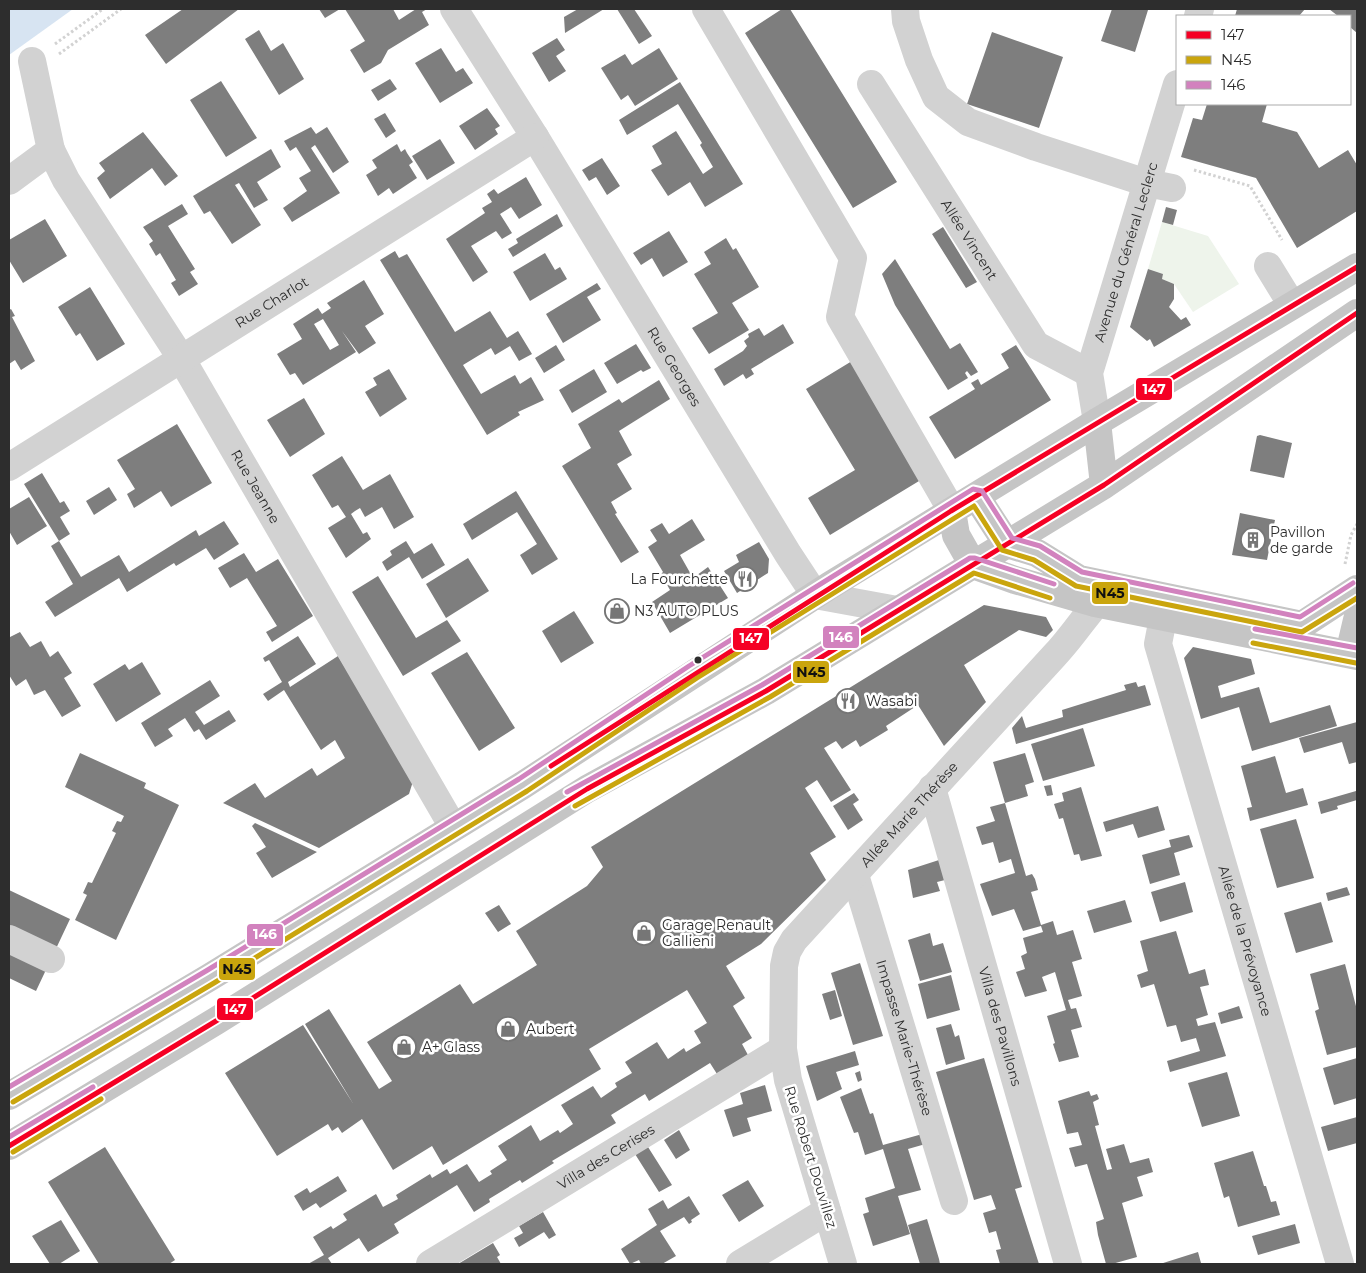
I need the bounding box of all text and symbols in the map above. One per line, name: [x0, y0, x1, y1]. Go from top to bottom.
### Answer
legend: [1176, 15, 1351, 105]
text: 147: [1221, 25, 1245, 44]
text: N45: [1221, 50, 1252, 69]
text: 146: [1221, 75, 1245, 94]
street label: Avenue du Général Leclerc: [1090, 160, 1162, 344]
street label: Allée Vincent: [937, 196, 1002, 284]
street label: Rue Charlot: [232, 272, 312, 332]
street label: Rue Georges: [643, 323, 705, 410]
line badge: 147: [1135, 377, 1173, 401]
text: 147: [1142, 380, 1166, 398]
street label: Rue Jeanne: [227, 446, 284, 527]
place label: Pavillon de garde: [1270, 523, 1333, 557]
building icon: Pavillon de garde: [1240, 527, 1266, 553]
restaurant icon: La Fourchette: [732, 566, 758, 592]
place label: La Fourchette: [631, 570, 728, 588]
line badge: N45: [1091, 581, 1129, 605]
text: N45: [1095, 584, 1125, 602]
shop icon: N3 AUTO PLUS: [604, 598, 630, 624]
place label: N3 AUTO PLUS: [634, 602, 739, 620]
line badge: 146: [822, 625, 860, 649]
line badge: 147: [732, 627, 770, 651]
text: 146: [829, 628, 853, 646]
text: 147: [739, 629, 763, 647]
unlabelled marker: [693, 655, 703, 665]
line badge: N45: [792, 660, 830, 684]
text: N45: [796, 663, 826, 681]
restaurant icon: Wasabi: [835, 688, 861, 714]
place label: Wasabi: [866, 692, 917, 710]
street label: Allée Marie Thérèse: [856, 758, 962, 871]
street label: Allée de la Prévoyance: [1215, 863, 1276, 1019]
place label: Garage Renault Gallieni: [662, 916, 771, 950]
shop icon: Garage Renault Gallieni: [631, 920, 657, 946]
line badge: 146: [246, 923, 284, 947]
text: 146: [253, 925, 277, 943]
line badge: N45: [218, 957, 256, 981]
street label: Impasse Marie-Thérèse: [872, 957, 937, 1118]
text: N45: [222, 960, 252, 978]
street label: Villa des Pavillons: [975, 965, 1026, 1088]
line badge: 147: [216, 997, 254, 1021]
text: 147: [223, 1000, 247, 1018]
shop icon: Aubert: [495, 1016, 521, 1042]
place label: Aubert: [526, 1020, 575, 1038]
shop icon: A+ Glass: [391, 1034, 417, 1060]
place label: A+ Glass: [422, 1038, 480, 1056]
street label: Rue Robert Douvillez: [781, 1084, 841, 1230]
street label: Villa des Cerises: [554, 1120, 658, 1193]

